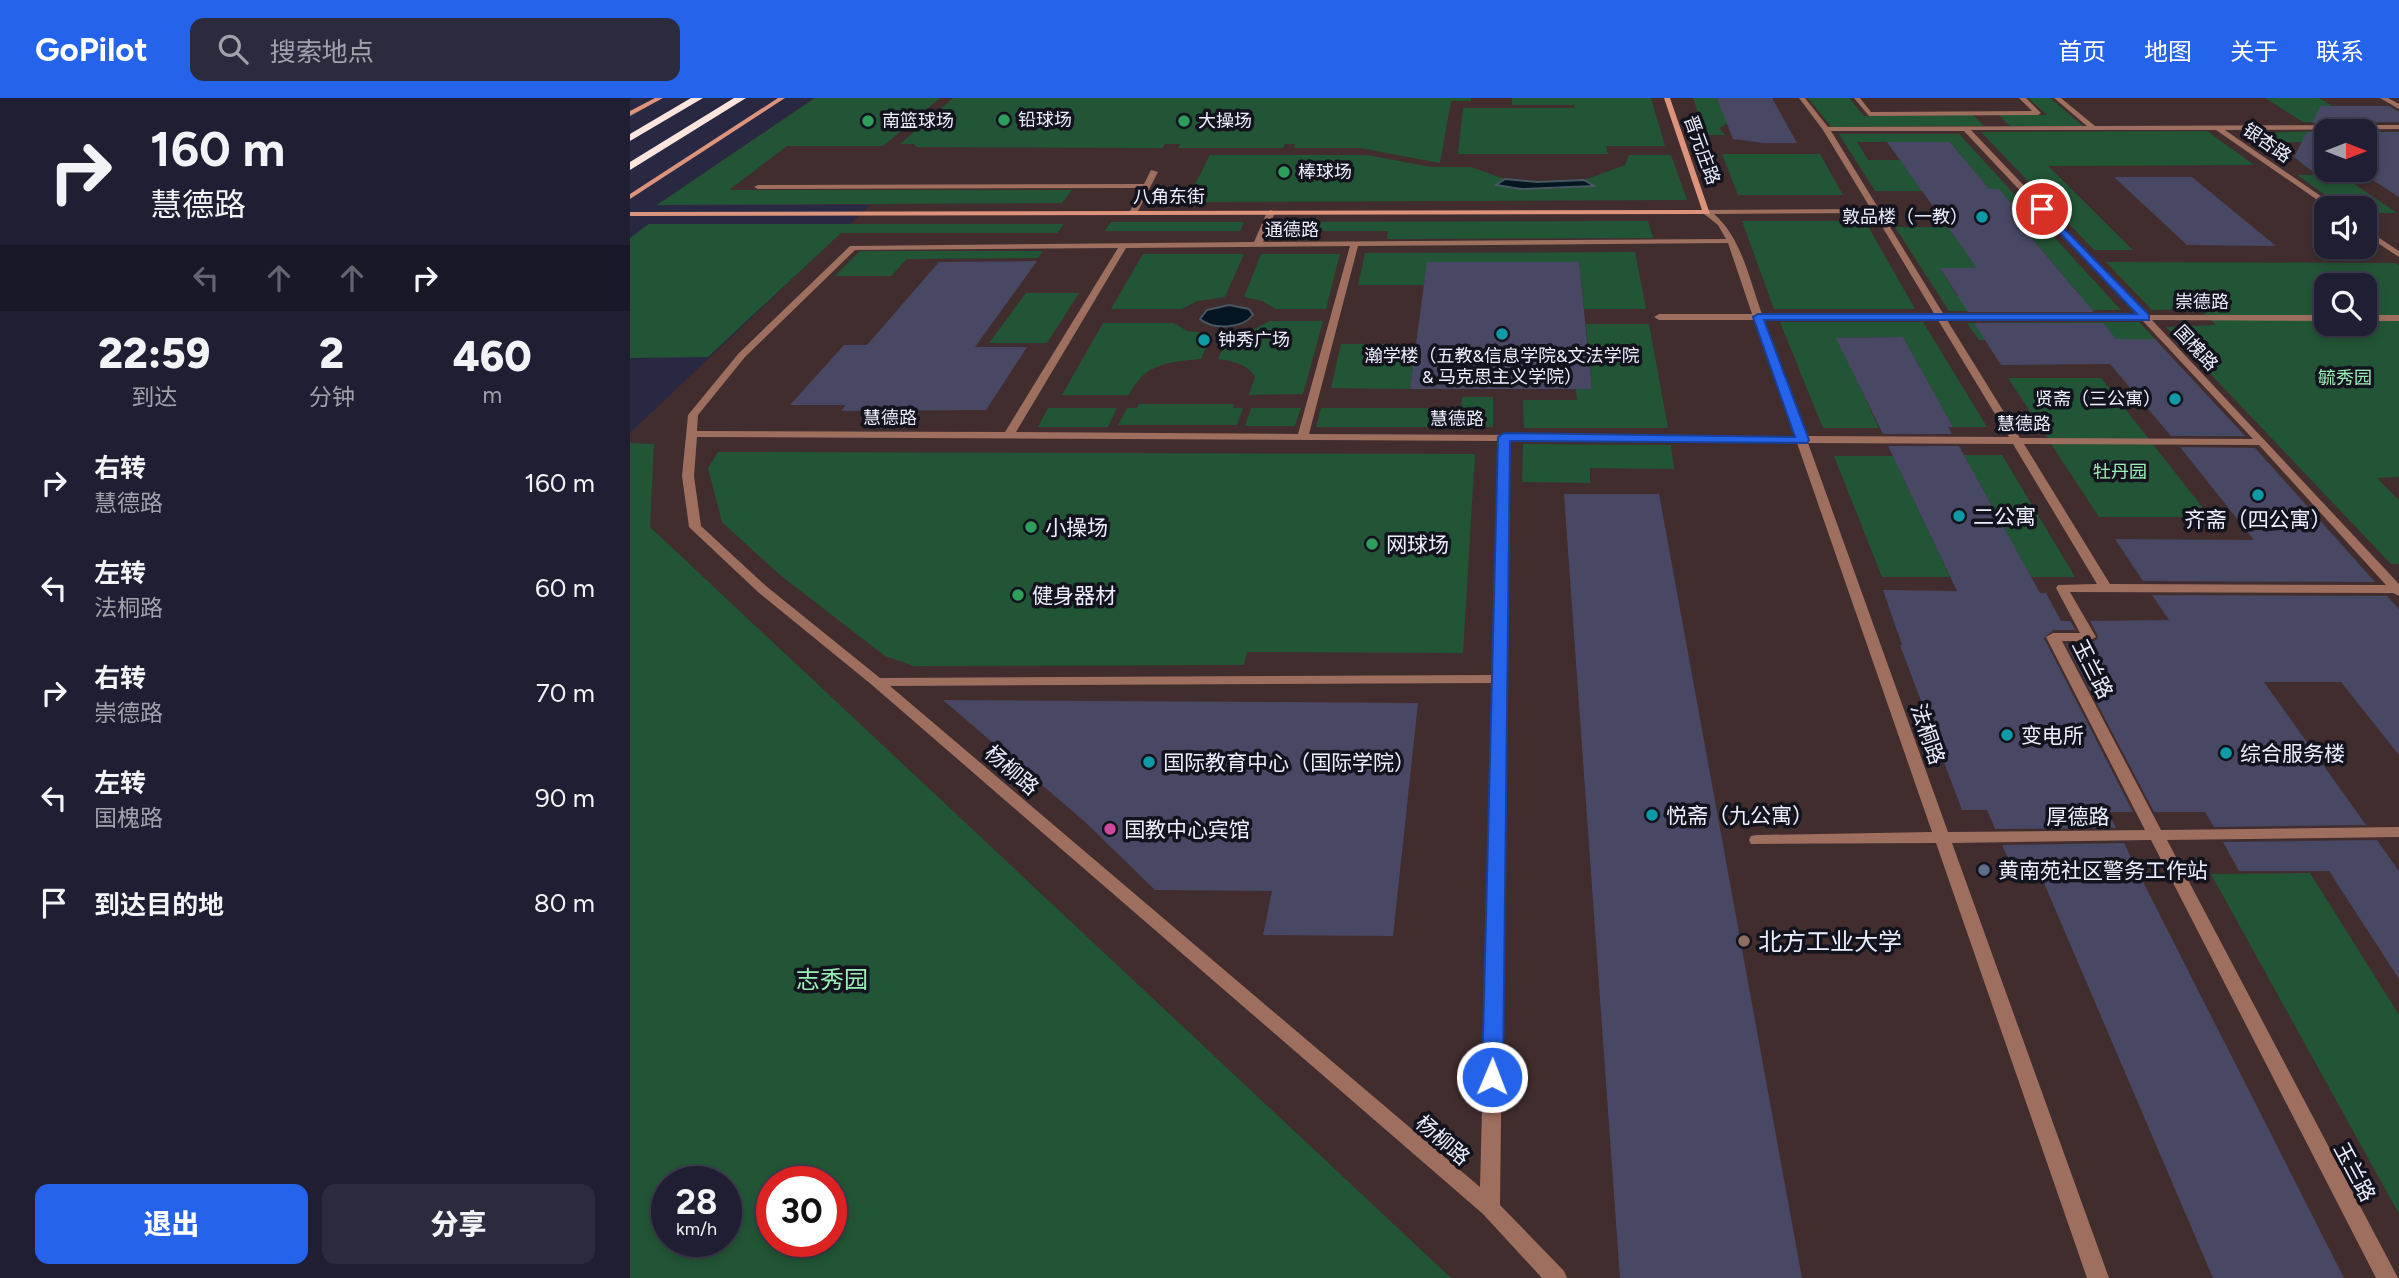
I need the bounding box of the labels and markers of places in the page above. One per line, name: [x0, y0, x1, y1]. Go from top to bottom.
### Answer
place label: 铅球场: [1018, 109, 1072, 131]
place label: 南篮球场: [882, 110, 954, 132]
place label: 大操场: [1198, 110, 1252, 132]
marker: 铅球场: [996, 112, 1012, 128]
marker: 南篮球场: [860, 113, 876, 129]
marker: 大操场: [1176, 113, 1192, 129]
place label: 棒球场: [1298, 161, 1352, 183]
marker: 棒球场: [1276, 164, 1292, 180]
pin: [2012, 179, 2072, 239]
place label: 敦品楼（一教）: [1842, 206, 1968, 228]
marker: 敦品楼（一教）: [1974, 209, 1990, 225]
marker: 瀚学楼（五教&信息学院&文法学院 & 马克思主义学院）: [1494, 326, 1510, 342]
place label: 钟秀广场: [1218, 329, 1290, 351]
marker: 钟秀广场: [1196, 332, 1212, 348]
place label: 瀚学楼（五教&信息学院&文法学院 & 马克思主义学院）: [1364, 345, 1640, 388]
place label: 贤斋（三公寓）: [2035, 388, 2161, 410]
marker: 贤斋（三公寓）: [2167, 391, 2183, 407]
marker: 齐斋（四公寓）: [2250, 487, 2266, 503]
place label: 二公寓: [1973, 504, 2036, 529]
place label: 齐斋（四公寓）: [2185, 507, 2332, 532]
marker: 二公寓: [1951, 508, 1967, 524]
place label: 小操场: [1045, 515, 1108, 540]
marker: 小操场: [1023, 519, 1039, 535]
place label: 网球场: [1386, 532, 1449, 557]
marker: 网球场: [1364, 536, 1380, 552]
place label: 健身器材: [1032, 583, 1116, 608]
marker: 健身器材: [1010, 587, 1026, 603]
place label: 变电所: [2021, 723, 2084, 748]
marker: 变电所: [1999, 727, 2015, 743]
place label: 综合服务楼: [2240, 741, 2345, 766]
marker: 综合服务楼: [2218, 745, 2234, 761]
place label: 国际教育中心（国际学院）: [1163, 750, 1415, 775]
marker: 国际教育中心（国际学院）: [1141, 754, 1157, 770]
place label: 悦斋（九公寓）: [1666, 803, 1813, 828]
marker: 悦斋（九公寓）: [1644, 807, 1660, 823]
place label: 国教中心宾馆: [1124, 817, 1250, 842]
marker: 国教中心宾馆: [1102, 821, 1118, 837]
place label: 黄南苑社区警务工作站: [1998, 858, 2208, 883]
marker: 黄南苑社区警务工作站: [1976, 862, 1992, 878]
place label: 北方工业大学: [1758, 927, 1902, 956]
marker: 北方工业大学: [1736, 933, 1752, 949]

